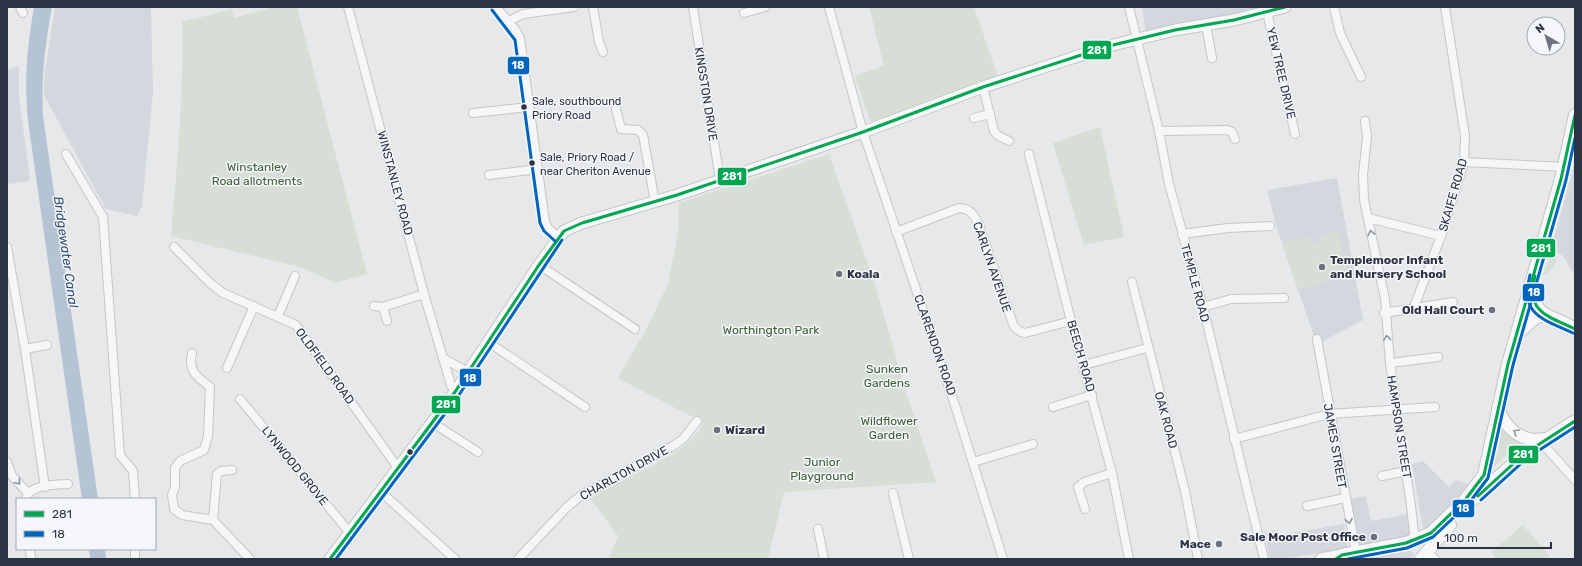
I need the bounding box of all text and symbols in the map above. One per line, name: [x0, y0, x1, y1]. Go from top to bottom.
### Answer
north arrow: [1526, 16, 1566, 56]
text: N: [1533, 21, 1547, 36]
street label: YEW TREE DRIVE: [1264, 26, 1298, 120]
line badge: 281: [1082, 40, 1112, 60]
text: 281: [1087, 44, 1107, 57]
street label: KINGSTON DRIVE: [692, 46, 720, 142]
line badge: 18: [507, 56, 530, 75]
text: 18: [512, 59, 524, 72]
place label: Sale, southbound Priory Road: [532, 95, 621, 122]
marker: Sale, southbound Priory Road: [519, 102, 529, 112]
street label: WINSTANLEY ROAD: [374, 129, 416, 237]
place label: Sale, Priory Road / near Cheriton Avenue: [540, 151, 651, 178]
street label: SKAIFE ROAD: [1436, 157, 1470, 233]
marker: Sale, Priory Road / near Cheriton Avenue: [527, 158, 537, 168]
park label: Winstanley Road allotments: [212, 160, 302, 188]
line badge: 281: [717, 167, 747, 186]
text: 281: [722, 170, 742, 183]
water label: Bridgewater Canal: [50, 195, 81, 310]
street label: CARLYN AVENUE: [970, 220, 1014, 314]
one-way arrow: [1367, 230, 1376, 236]
line badge: 281: [1526, 238, 1556, 258]
street label: TEMPLE ROAD: [1178, 242, 1212, 324]
text: 281: [1531, 242, 1551, 255]
place label: Templemoor Infant and Nursery School: [1330, 253, 1446, 281]
marker: Templemoor Infant and Nursery School: [1317, 262, 1327, 272]
place label: Koala: [847, 267, 880, 281]
marker: Koala: [834, 269, 844, 279]
line badge: 18: [1522, 283, 1545, 302]
text: 18: [1528, 286, 1540, 299]
street label: CLARENDON ROAD: [911, 293, 959, 397]
place label: Old Hall Court: [1402, 303, 1484, 317]
marker: Old Hall Court: [1487, 305, 1497, 315]
street label: BEECH ROAD: [1064, 318, 1098, 394]
park label: Worthington Park: [723, 323, 820, 337]
street label: OLDFIELD ROAD: [293, 325, 357, 407]
one-way arrow: [1383, 335, 1392, 341]
park label: Sunken Gardens: [864, 362, 910, 390]
line badge: 18: [459, 368, 482, 387]
text: 18: [464, 372, 476, 385]
street label: HAMPSON STREET: [1384, 374, 1414, 480]
street label: OAK ROAD: [1152, 390, 1180, 450]
line badge: 281: [431, 395, 461, 414]
text: 281: [436, 398, 456, 411]
street label: JAMES STREET: [1321, 402, 1349, 490]
park label: Wildflower Garden: [860, 414, 918, 442]
place label: Wizard: [725, 423, 765, 437]
street label: LYNWOOD GROVE: [259, 424, 331, 508]
marker: Wizard: [712, 425, 722, 435]
one-way arrow: [1513, 429, 1520, 437]
street label: CHARLTON DRIVE: [578, 443, 670, 503]
line badge: 281: [1508, 445, 1539, 464]
unlabelled marker: [405, 447, 415, 457]
text: 281: [1513, 448, 1533, 461]
park label: Junior Playground: [790, 455, 854, 483]
one-way arrow: [13, 477, 20, 485]
legend: [16, 498, 156, 550]
line badge: 18: [1452, 499, 1475, 518]
text: 18: [1457, 502, 1469, 515]
text: 281: [52, 507, 72, 521]
one-way arrow: [1345, 518, 1353, 525]
scale bar: [1438, 524, 1551, 550]
text: 18: [52, 527, 65, 541]
place label: Sale Moor Post Office: [1240, 530, 1366, 544]
text: 100 m: [1444, 531, 1478, 545]
marker: Sale Moor Post Office: [1369, 532, 1379, 542]
place label: Mace: [1180, 537, 1211, 551]
marker: Mace: [1214, 539, 1224, 549]

